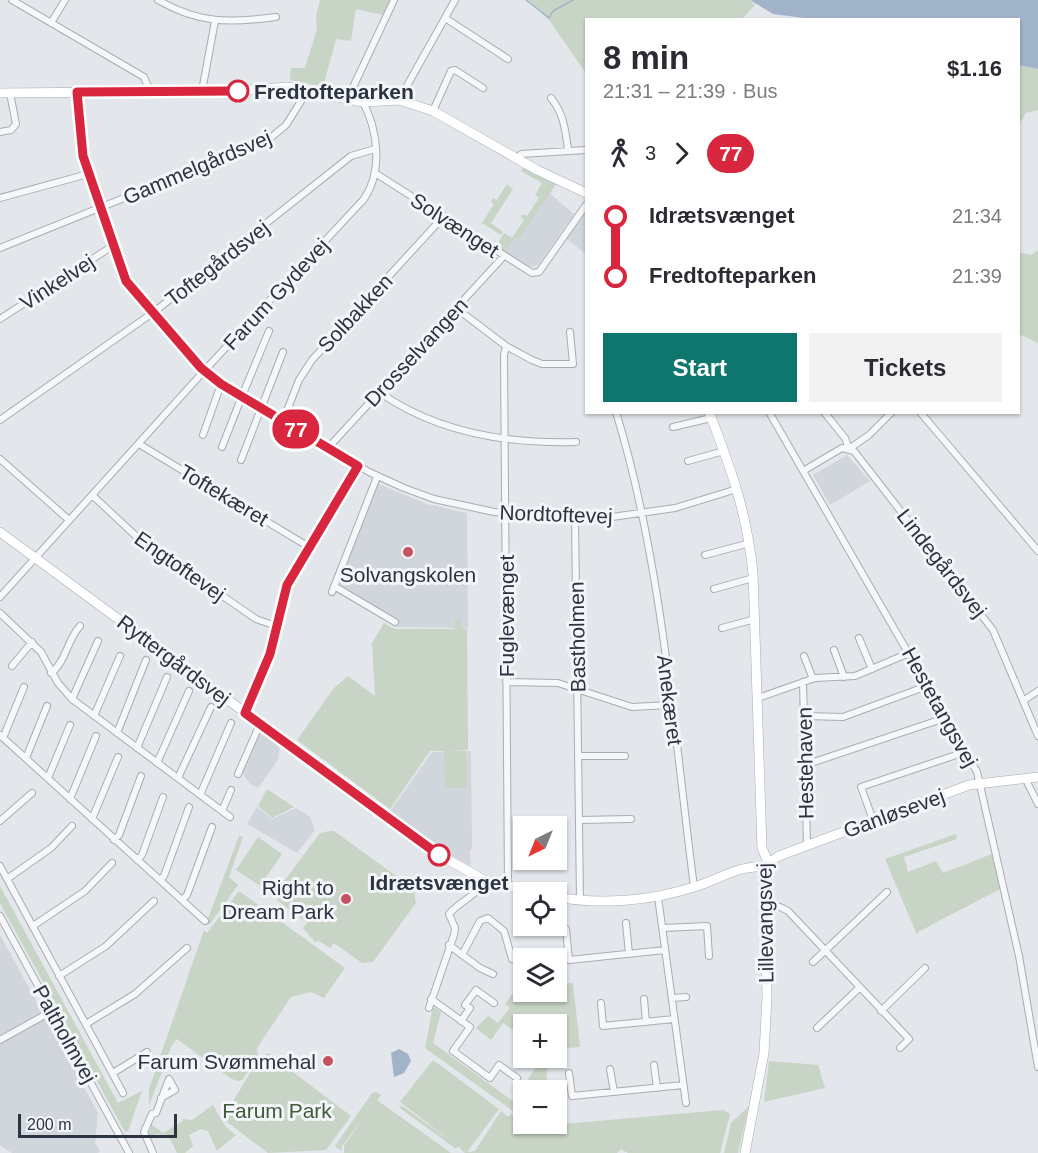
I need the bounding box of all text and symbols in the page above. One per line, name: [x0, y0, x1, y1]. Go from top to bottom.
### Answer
text: 8 min: [603, 39, 689, 76]
text: $1.16: [947, 56, 1002, 81]
marker: Fredtofteparken: [227, 80, 249, 102]
place label: Fredtofteparken: [254, 80, 414, 103]
text: 21:31 – 21:39 · Bus: [603, 80, 778, 102]
street label: Gammelgårdsvej: [119, 125, 275, 209]
icon: walk: [603, 137, 636, 170]
icon: forward: [665, 137, 698, 170]
text: 3: [645, 142, 656, 164]
text: 77: [719, 142, 742, 165]
street label: Solvænget: [407, 188, 503, 262]
text: Idrætsvænget: [649, 203, 794, 228]
text: 21:34: [952, 205, 1002, 227]
street label: Toftegårdsvej: [161, 215, 273, 311]
street label: Farum Gydevej: [219, 234, 333, 354]
street label: Vinkelvej: [16, 250, 98, 314]
text: Fredtofteparken: [649, 263, 816, 288]
text: 21:39: [952, 265, 1002, 287]
street label: Solbakken: [313, 269, 397, 357]
street label: Drosselvangen: [360, 293, 472, 411]
button: Start: [603, 333, 797, 402]
button: Tickets: [809, 333, 1002, 402]
line badge: 77: [269, 410, 323, 448]
text: 77: [284, 418, 308, 441]
street label: Toftekæret: [176, 460, 273, 530]
street label: Nordtoftevej: [499, 501, 613, 527]
street label: Lindegårdsvej: [893, 504, 991, 622]
street label: Engtoftevej: [130, 526, 230, 606]
marker: Solvangskolen: [401, 545, 415, 559]
street label: Fuglevænget: [495, 555, 518, 677]
place label: Solvangskolen: [340, 563, 476, 586]
street label: Bastholmen: [565, 581, 589, 693]
street label: Ryttergårdsvej: [113, 610, 235, 710]
street label: Hestetangsvej: [898, 643, 982, 771]
street label: Anekæret: [653, 653, 687, 747]
street label: Hestehaven: [793, 707, 817, 819]
street label: Ganløsevej: [840, 784, 948, 842]
north arrow: [513, 816, 567, 870]
map controls: [513, 816, 567, 1134]
marker: Idrætsvænget: [428, 844, 450, 866]
street label: Lillevangsvej: [752, 863, 778, 983]
place label: Idrætsvænget: [370, 871, 508, 894]
place label: Right to Dream Park: [222, 876, 334, 923]
button: locate: [513, 882, 567, 936]
marker: Right to Dream Park: [339, 892, 353, 906]
button: layers: [513, 948, 567, 1002]
street label: Paltholmvej: [29, 981, 101, 1087]
button: +: [513, 1014, 567, 1068]
place label: Farum Svømmehal: [137, 1050, 316, 1073]
marker: Farum Svømmehal: [321, 1054, 335, 1068]
button: −: [513, 1080, 567, 1134]
park label: Farum Park: [222, 1099, 332, 1122]
scale bar: [18, 1111, 177, 1138]
text: 200 m: [27, 1116, 71, 1133]

